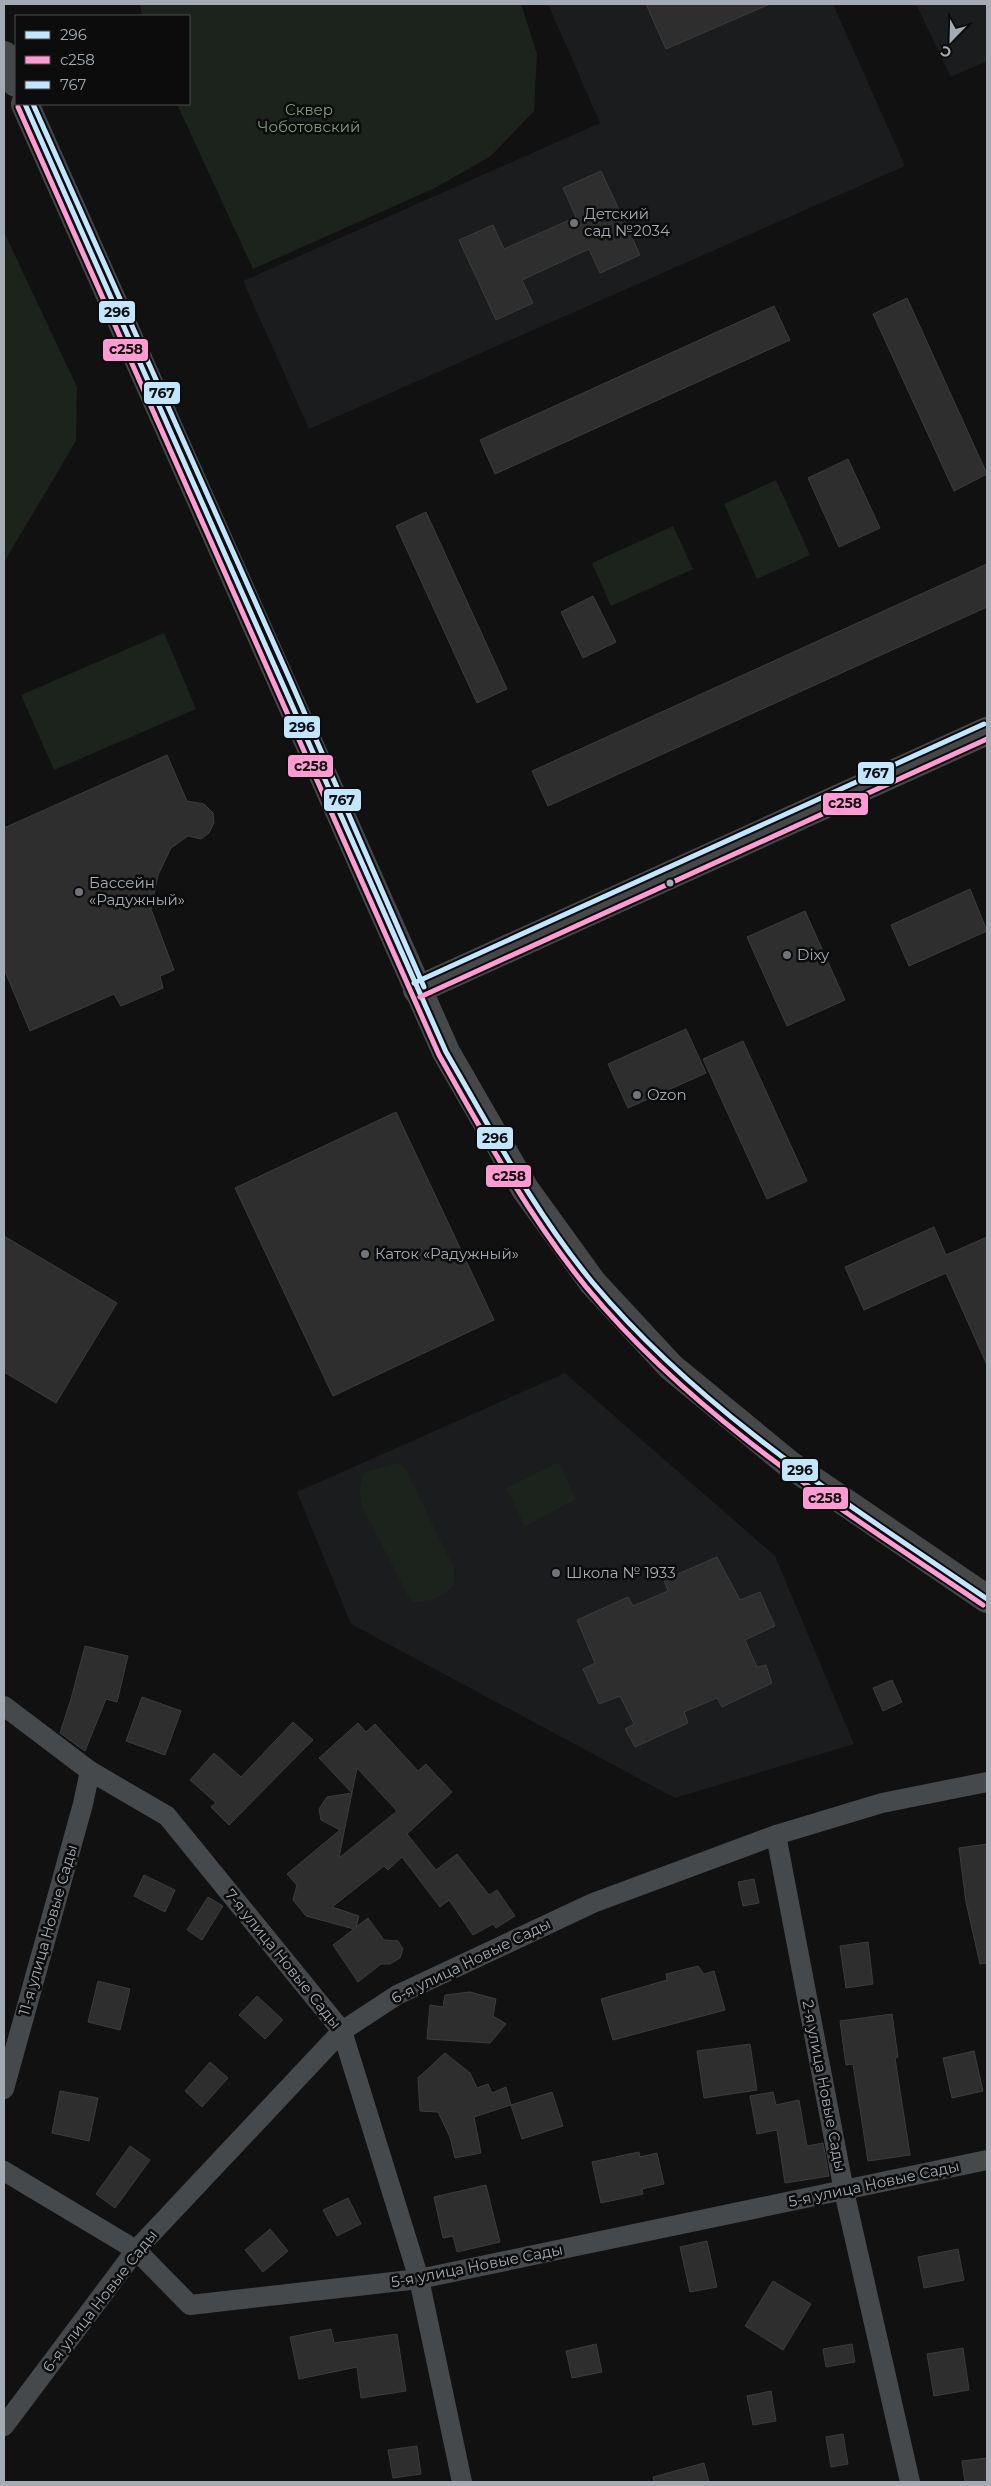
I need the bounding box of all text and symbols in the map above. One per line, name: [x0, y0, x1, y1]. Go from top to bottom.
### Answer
legend: [15, 15, 190, 105]
north arrow: [926, 15, 976, 65]
text: 296: [60, 25, 87, 44]
text: С: [938, 42, 954, 62]
text: с258: [60, 50, 95, 69]
text: 767: [60, 75, 87, 94]
park label: Сквер Чоботовский: [258, 100, 360, 136]
place label: Детский сад №2034: [584, 204, 670, 240]
marker: Детский сад №2034: [568, 217, 580, 229]
line badge: 296: [98, 300, 136, 324]
text: 296: [104, 303, 130, 321]
line badge: с258: [102, 338, 149, 362]
text: с258: [109, 340, 143, 358]
line badge: 767: [143, 381, 181, 405]
text: 767: [149, 384, 175, 402]
line badge: 296: [283, 715, 321, 739]
text: 296: [289, 718, 315, 736]
line badge: с258: [287, 754, 334, 778]
text: с258: [294, 757, 328, 775]
line badge: 767: [857, 761, 895, 785]
text: 767: [863, 764, 889, 782]
line badge: 767: [323, 788, 362, 812]
text: 767: [329, 791, 355, 809]
line badge: с258: [822, 792, 869, 816]
text: с258: [828, 794, 862, 812]
place label: Бассейн «Радужный»: [89, 873, 185, 909]
unlabelled marker: [665, 878, 675, 888]
marker: Бассейн «Радужный»: [73, 886, 85, 898]
place label: Dixy: [797, 945, 830, 964]
marker: Dixy: [781, 949, 793, 961]
place label: Ozon: [647, 1085, 687, 1104]
marker: Ozon: [631, 1089, 643, 1101]
line badge: 296: [476, 1126, 514, 1150]
text: 296: [482, 1129, 508, 1147]
line badge: с258: [485, 1164, 532, 1188]
text: с258: [492, 1167, 526, 1185]
place label: Каток «Радужный»: [375, 1244, 519, 1263]
marker: Каток «Радужный»: [359, 1248, 371, 1260]
line badge: 296: [781, 1458, 819, 1482]
text: 296: [787, 1461, 813, 1479]
line badge: с258: [802, 1486, 849, 1510]
text: с258: [808, 1489, 842, 1507]
place label: Школа № 1933: [566, 1563, 676, 1582]
marker: Школа № 1933: [550, 1567, 562, 1579]
street label: 11-я улица Новые Сады: [14, 1842, 81, 2017]
street label: 7-я улица Новые Сады: [221, 1885, 346, 2032]
street label: 6-я улица Новые Сады: [388, 1914, 554, 2008]
street label: 2-я улица Новые Сады: [799, 1998, 850, 2173]
street label: 5-я улица Новые Сады: [787, 2156, 961, 2211]
street label: 6-я улица Новые Сады: [38, 2226, 161, 2376]
street label: 5-я улица Новые Сады: [389, 2240, 564, 2291]

